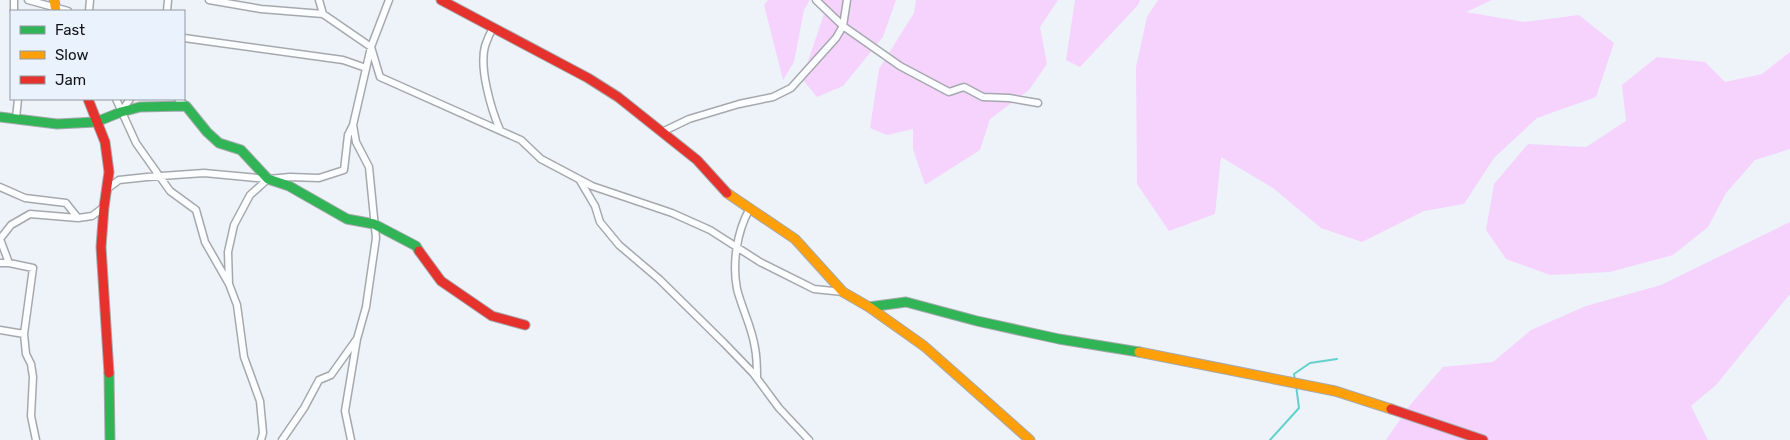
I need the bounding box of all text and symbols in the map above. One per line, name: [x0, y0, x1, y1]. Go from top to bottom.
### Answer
legend: [10, 10, 185, 100]
text: Fast: [55, 21, 85, 39]
text: Slow: [55, 46, 88, 64]
text: Jam: [55, 71, 86, 89]

